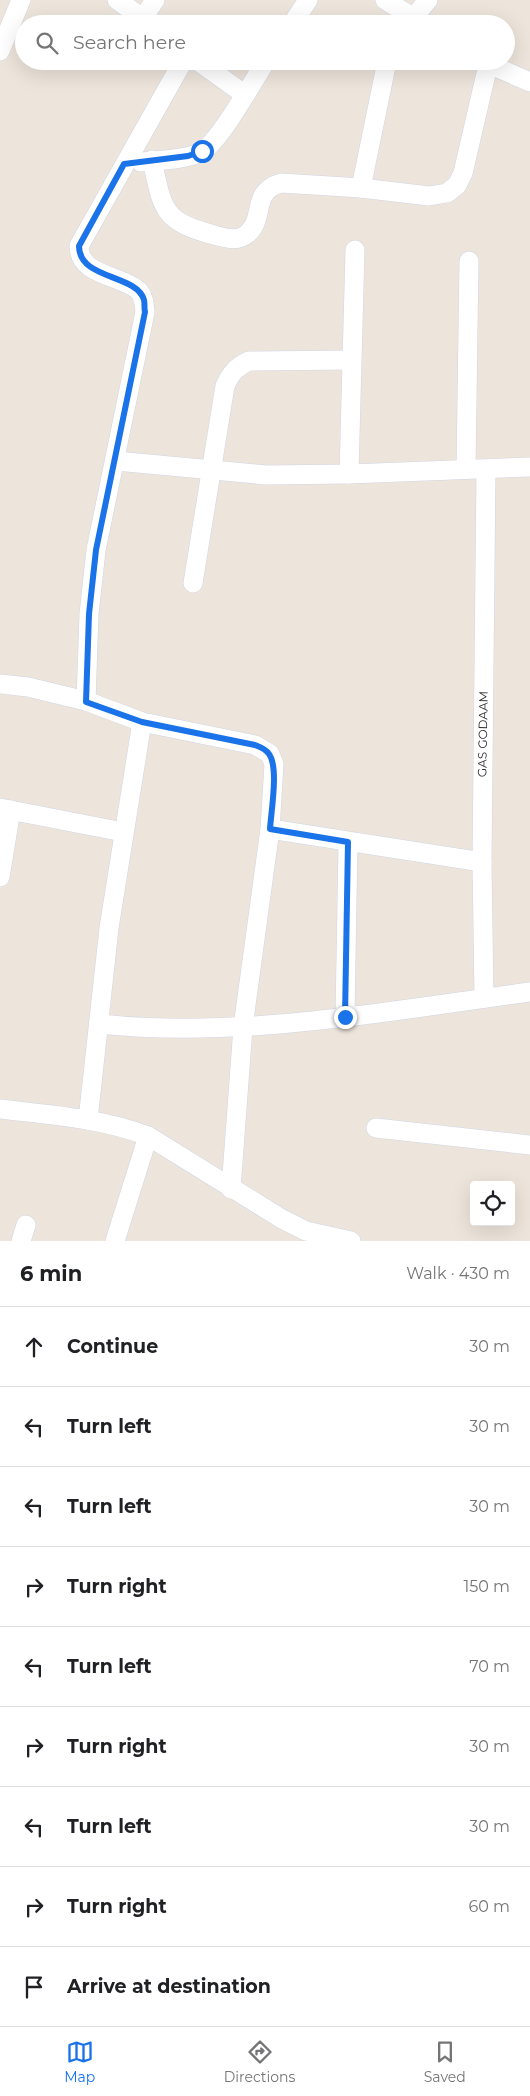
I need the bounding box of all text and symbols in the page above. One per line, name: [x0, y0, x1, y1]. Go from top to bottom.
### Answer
search box: [15, 15, 515, 70]
icon: search: [33, 29, 61, 57]
text: Search here: [73, 31, 186, 54]
route start: [191, 140, 214, 163]
street label: GAS GODAAM: [474, 691, 491, 777]
route end: [334, 1006, 357, 1029]
map controls: [470, 1181, 515, 1226]
button: locate: [470, 1181, 515, 1226]
text: 6 min: [20, 1261, 82, 1286]
text: Walk · 430 m: [406, 1264, 510, 1283]
icon: ahead: [20, 1333, 48, 1361]
text: Continue: [67, 1335, 158, 1358]
text: 30 m: [469, 1337, 510, 1356]
icon: left: [20, 1413, 48, 1441]
text: Turn left: [67, 1415, 152, 1438]
text: 30 m: [469, 1417, 510, 1436]
icon: left: [20, 1493, 48, 1521]
text: Turn left: [67, 1495, 152, 1518]
text: 30 m: [469, 1497, 510, 1516]
icon: right: [20, 1573, 48, 1601]
text: Turn right: [67, 1575, 167, 1598]
text: 150 m: [463, 1577, 510, 1596]
icon: left: [20, 1653, 48, 1681]
text: Turn left: [67, 1655, 152, 1678]
text: 70 m: [469, 1657, 510, 1676]
icon: right: [20, 1733, 48, 1761]
text: Turn right: [67, 1735, 167, 1758]
text: 30 m: [469, 1737, 510, 1756]
icon: left: [20, 1813, 48, 1841]
text: Turn left: [67, 1815, 152, 1838]
text: 30 m: [469, 1817, 510, 1836]
icon: right: [20, 1893, 48, 1921]
text: Turn right: [67, 1895, 167, 1918]
text: 60 m: [468, 1897, 510, 1916]
icon: arrive: [20, 1973, 48, 2001]
text: Arrive at destination: [67, 1975, 271, 1998]
tab: Map: [64, 2038, 95, 2086]
tab: Directions: [224, 2038, 295, 2086]
tab: Saved: [424, 2038, 466, 2086]

